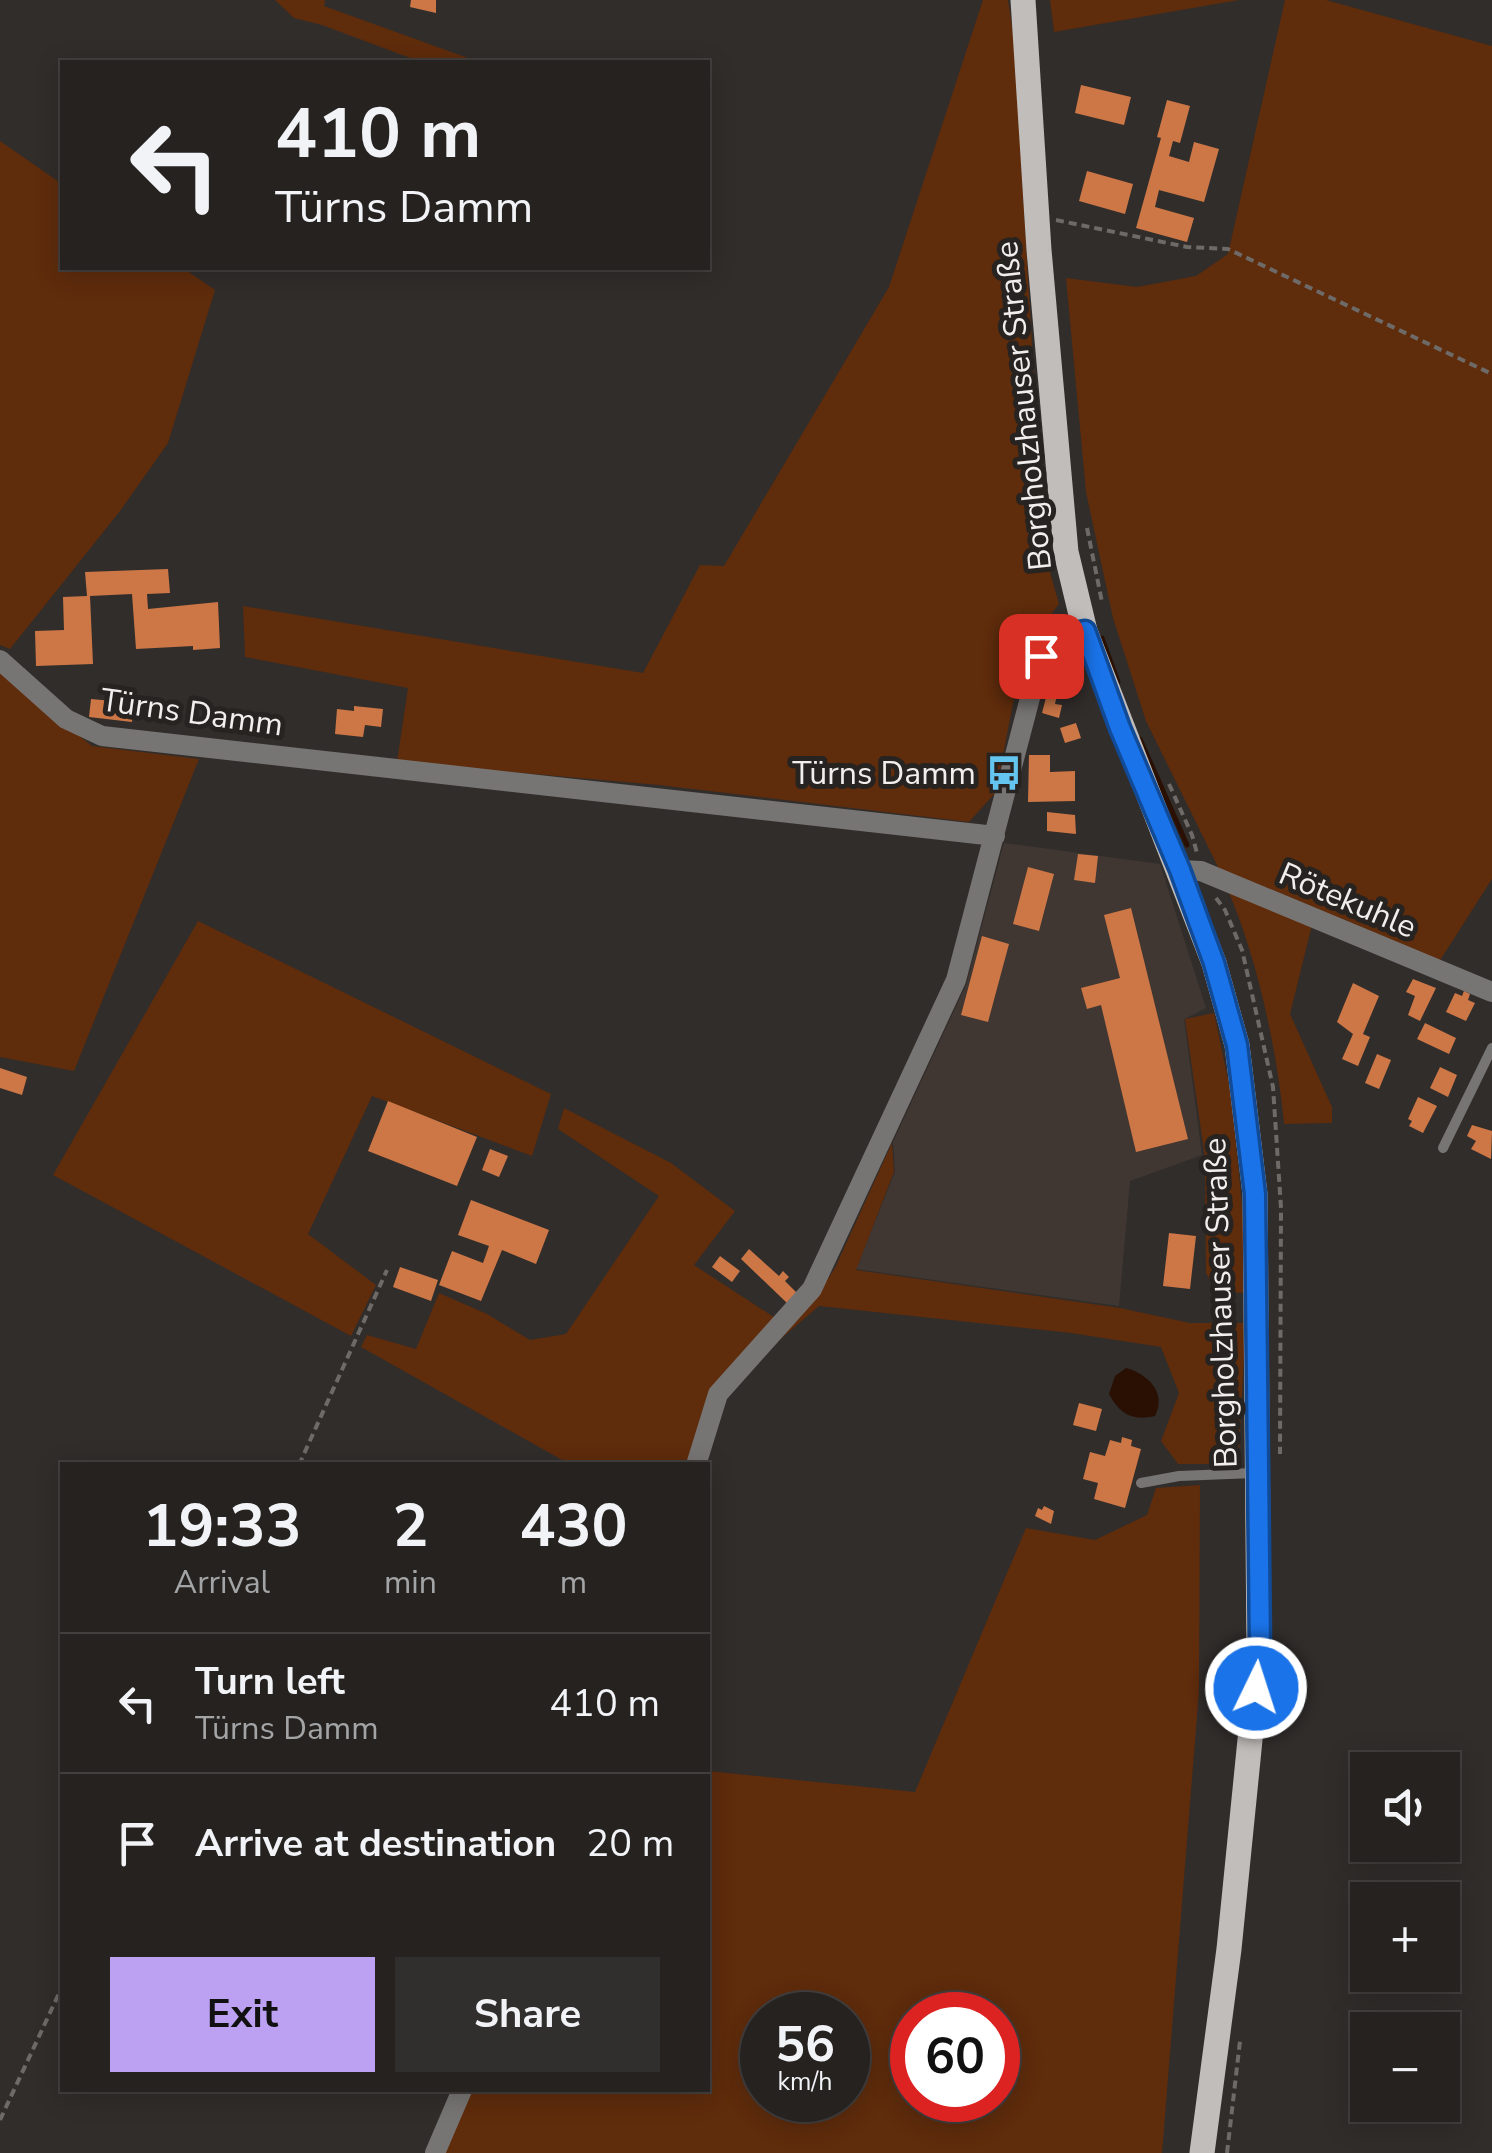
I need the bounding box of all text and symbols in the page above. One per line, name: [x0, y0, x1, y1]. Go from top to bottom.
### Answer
text: 410 m: [275, 86, 481, 182]
icon: left: [110, 100, 240, 230]
text: Türns Damm: [275, 177, 533, 238]
street label: Borgholzhauser Straße: [985, 239, 1062, 573]
pin: [999, 614, 1084, 699]
icon: arrive: [1014, 629, 1069, 684]
street label: Türns Damm: [98, 678, 286, 747]
place label: Türns Damm: [792, 752, 976, 795]
bus stop icon: Türns Damm: [985, 754, 1023, 792]
street label: Rötekuhle: [1273, 852, 1423, 949]
street label: Borgholzhauser Straße: [1193, 1137, 1248, 1469]
text: 19:33: [143, 1485, 301, 1567]
text: 2: [392, 1485, 428, 1567]
text: 430: [519, 1485, 627, 1567]
text: Arrival: [174, 1561, 270, 1604]
text: min: [384, 1561, 437, 1604]
text: m: [560, 1561, 587, 1604]
position arrow: [1204, 1636, 1308, 1740]
text: Turn left: [195, 1656, 345, 1707]
icon: left: [110, 1676, 165, 1731]
text: 410 m: [549, 1678, 660, 1729]
text: Türns Damm: [195, 1707, 379, 1750]
map controls: [1350, 1752, 1460, 2122]
button: sound: [1350, 1752, 1460, 1862]
icon: arrive: [110, 1816, 165, 1871]
text: Arrive at destination: [195, 1818, 556, 1869]
text: 20 m: [586, 1818, 674, 1869]
button: +: [1350, 1882, 1460, 1992]
button: Exit: [110, 1957, 375, 2072]
button: Share: [395, 1957, 660, 2072]
speed limit sign: 60: [890, 1992, 1020, 2122]
text: 56: [775, 2010, 835, 2079]
button: −: [1350, 2012, 1460, 2122]
text: km/h: [777, 2065, 833, 2099]

